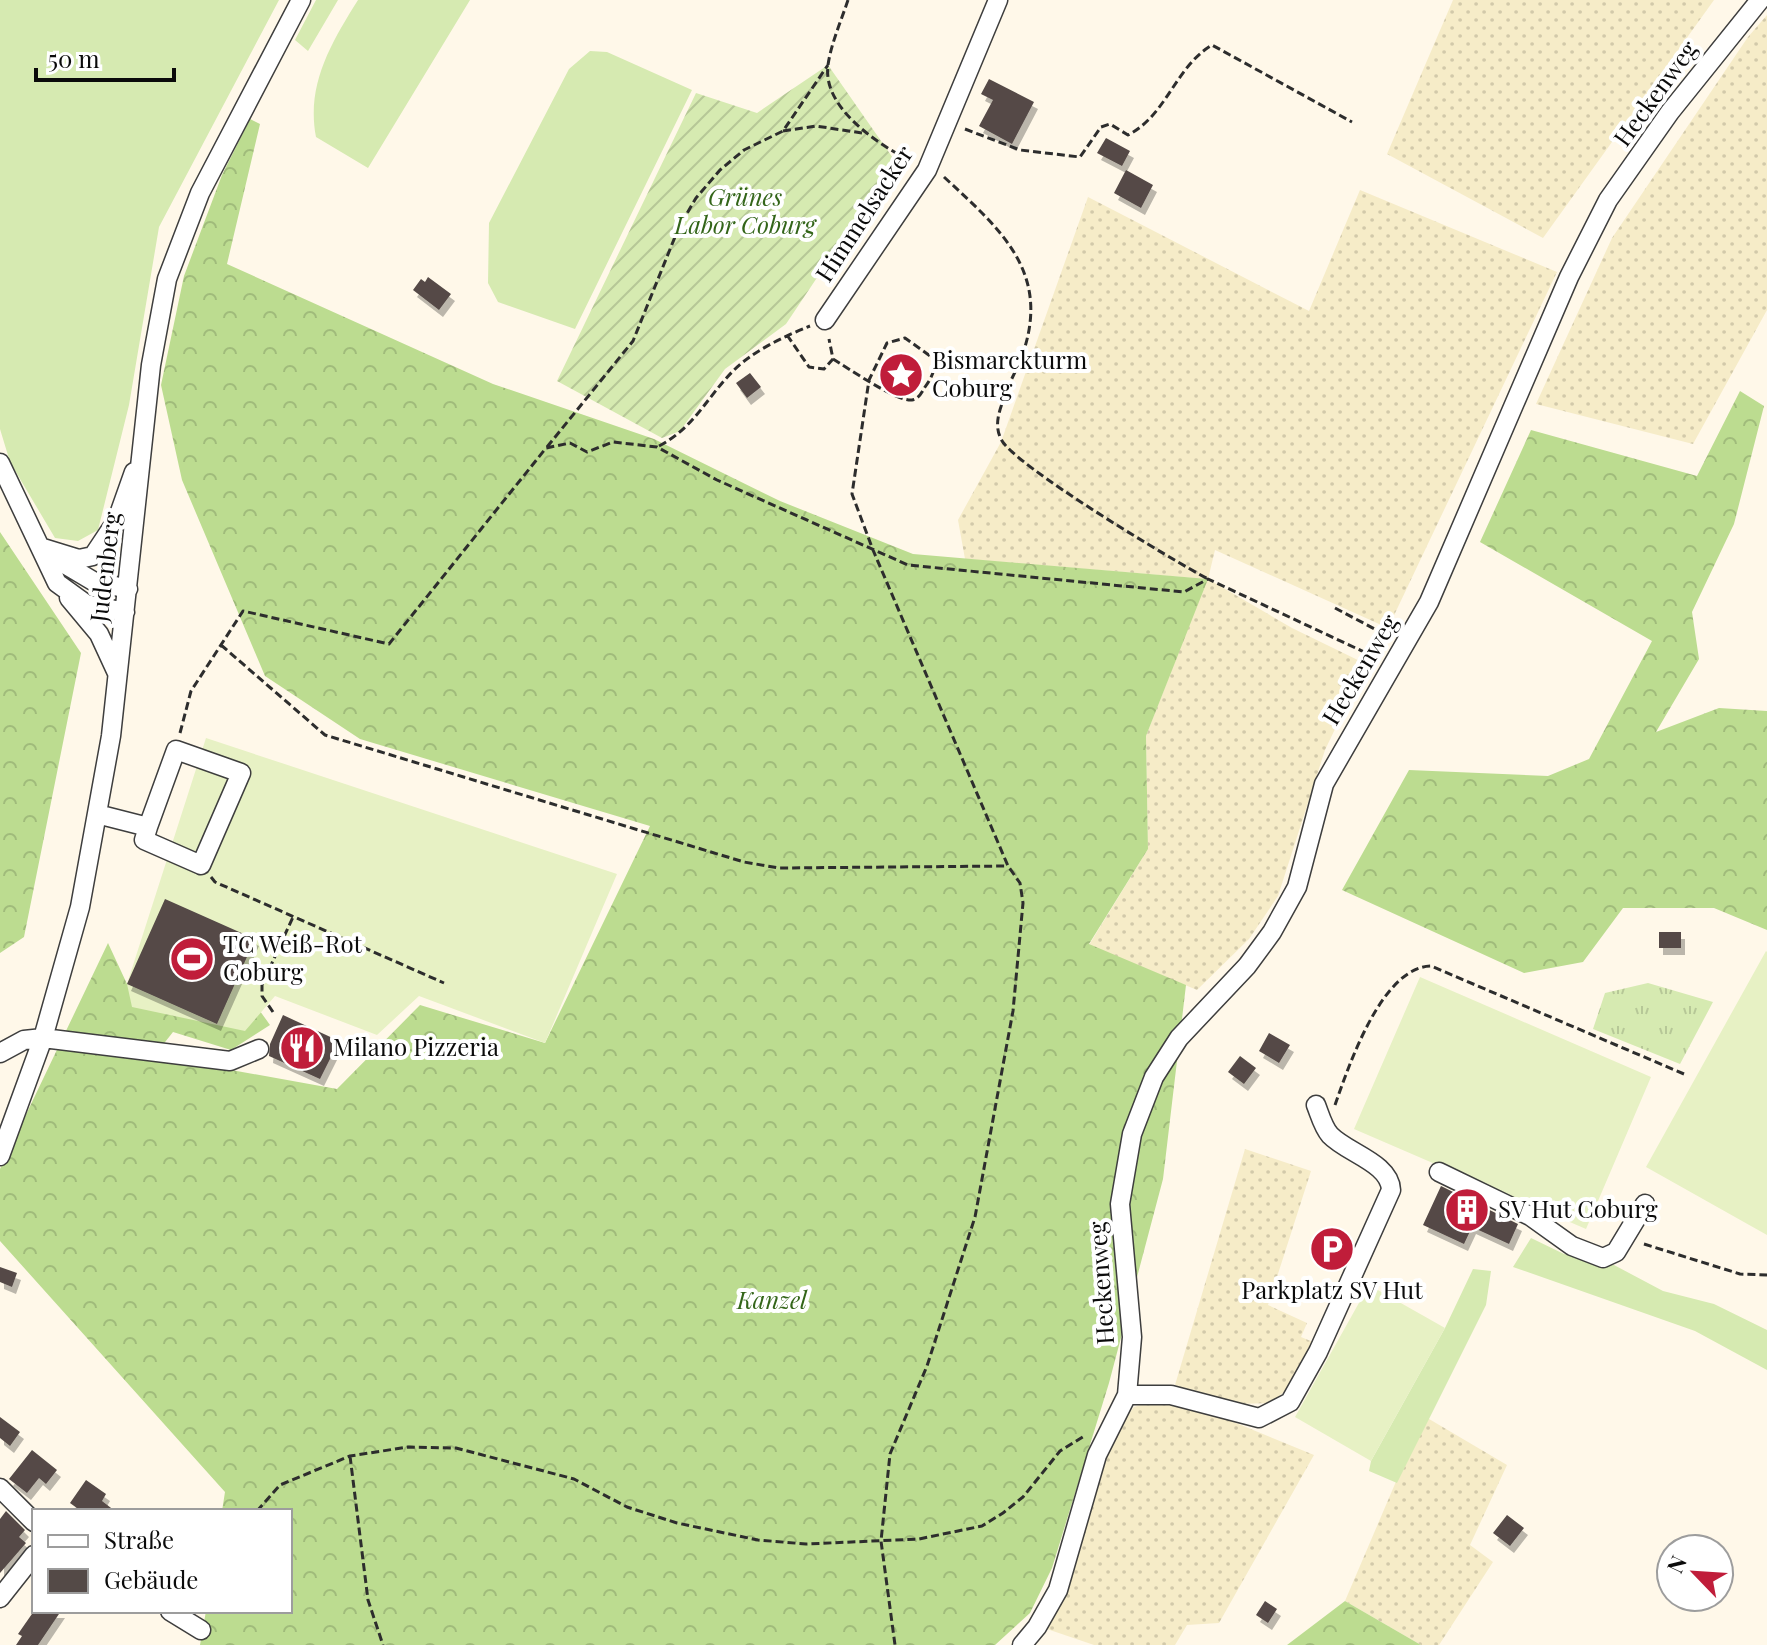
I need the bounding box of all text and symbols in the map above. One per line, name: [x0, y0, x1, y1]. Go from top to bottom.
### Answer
scale bar: [36, 32, 174, 82]
street label: Heckenweg: [1605, 33, 1704, 152]
text: 50 m: [48, 42, 100, 74]
street label: Himmelsacker: [807, 138, 920, 287]
park label: Grünes Labor Coburg: [673, 180, 818, 240]
place label: Bismarckturm Coburg: [932, 343, 1087, 403]
place icon: Bismarckturm Coburg: [877, 351, 925, 399]
street label: Judenberg: [81, 509, 127, 625]
street label: Heckenweg: [1314, 608, 1405, 730]
place label: TC Weiß-Rot Coburg: [223, 927, 363, 987]
sports icon: TC Weiß-Rot Coburg: [168, 935, 216, 983]
restaurant icon: Milano Pizzeria: [278, 1024, 326, 1072]
place label: Milano Pizzeria: [333, 1030, 499, 1062]
building icon: SV Hut Coburg: [1443, 1186, 1491, 1234]
place label: SV Hut Coburg: [1498, 1192, 1658, 1224]
street label: Heckenweg: [1080, 1220, 1120, 1346]
parking icon: Parkplatz SV Hut: [1308, 1225, 1356, 1273]
place label: Parkplatz SV Hut: [1241, 1273, 1423, 1305]
park label: Kanzel: [736, 1283, 808, 1315]
legend: [32, 1509, 292, 1613]
text: Straße: [104, 1523, 174, 1555]
north arrow: [1655, 1533, 1735, 1613]
text: N: [1659, 1550, 1693, 1578]
text: Gebäude: [104, 1563, 199, 1595]

